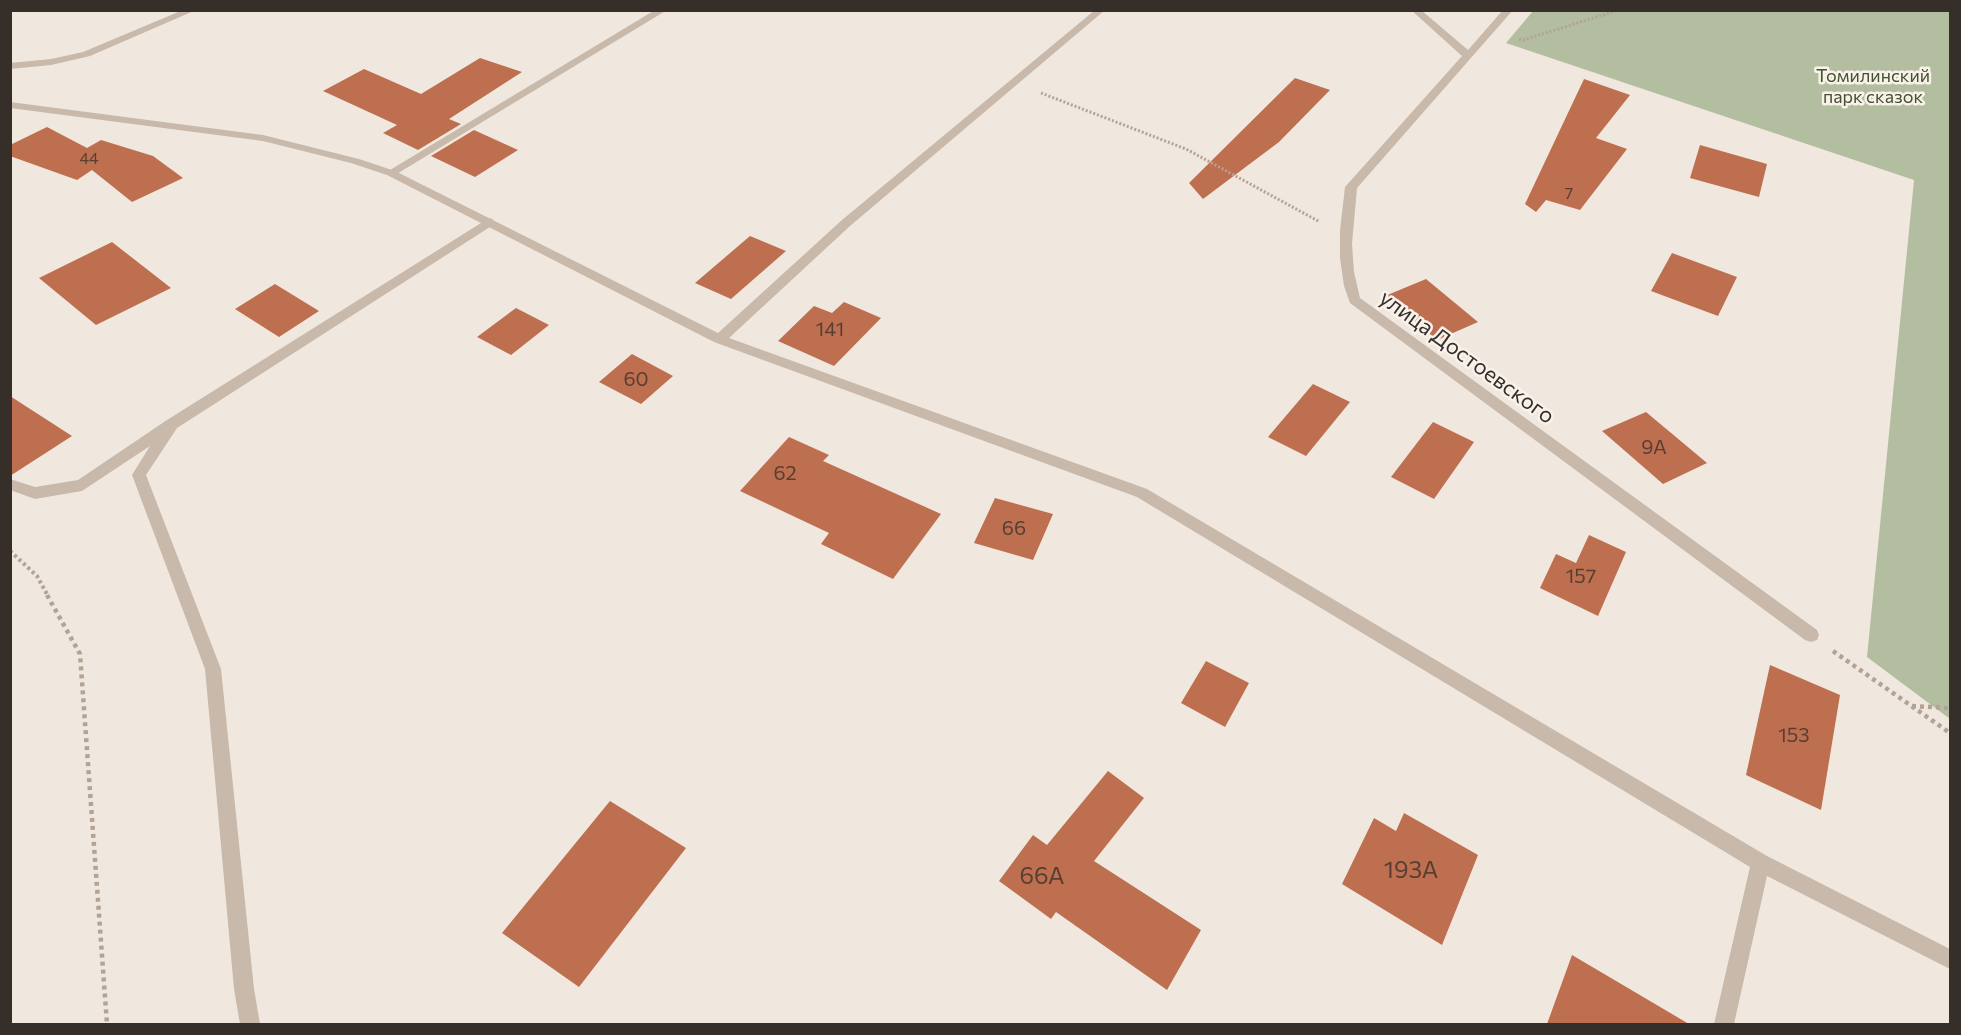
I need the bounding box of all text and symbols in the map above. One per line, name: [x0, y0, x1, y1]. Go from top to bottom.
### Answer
park label: Томилинский парк сказок: [1816, 65, 1930, 107]
house number: 44: [79, 149, 99, 169]
house number: 7: [1565, 184, 1573, 204]
street label: улица Достоевского: [1374, 285, 1560, 429]
house number: 141: [816, 317, 844, 341]
house number: 60: [623, 367, 649, 391]
house number: 9А: [1641, 435, 1667, 459]
house number: 62: [773, 461, 797, 485]
house number: 66: [1002, 516, 1026, 540]
house number: 157: [1566, 564, 1596, 588]
house number: 153: [1778, 723, 1810, 747]
house number: 193А: [1384, 856, 1438, 884]
house number: 66А: [1019, 862, 1065, 890]

